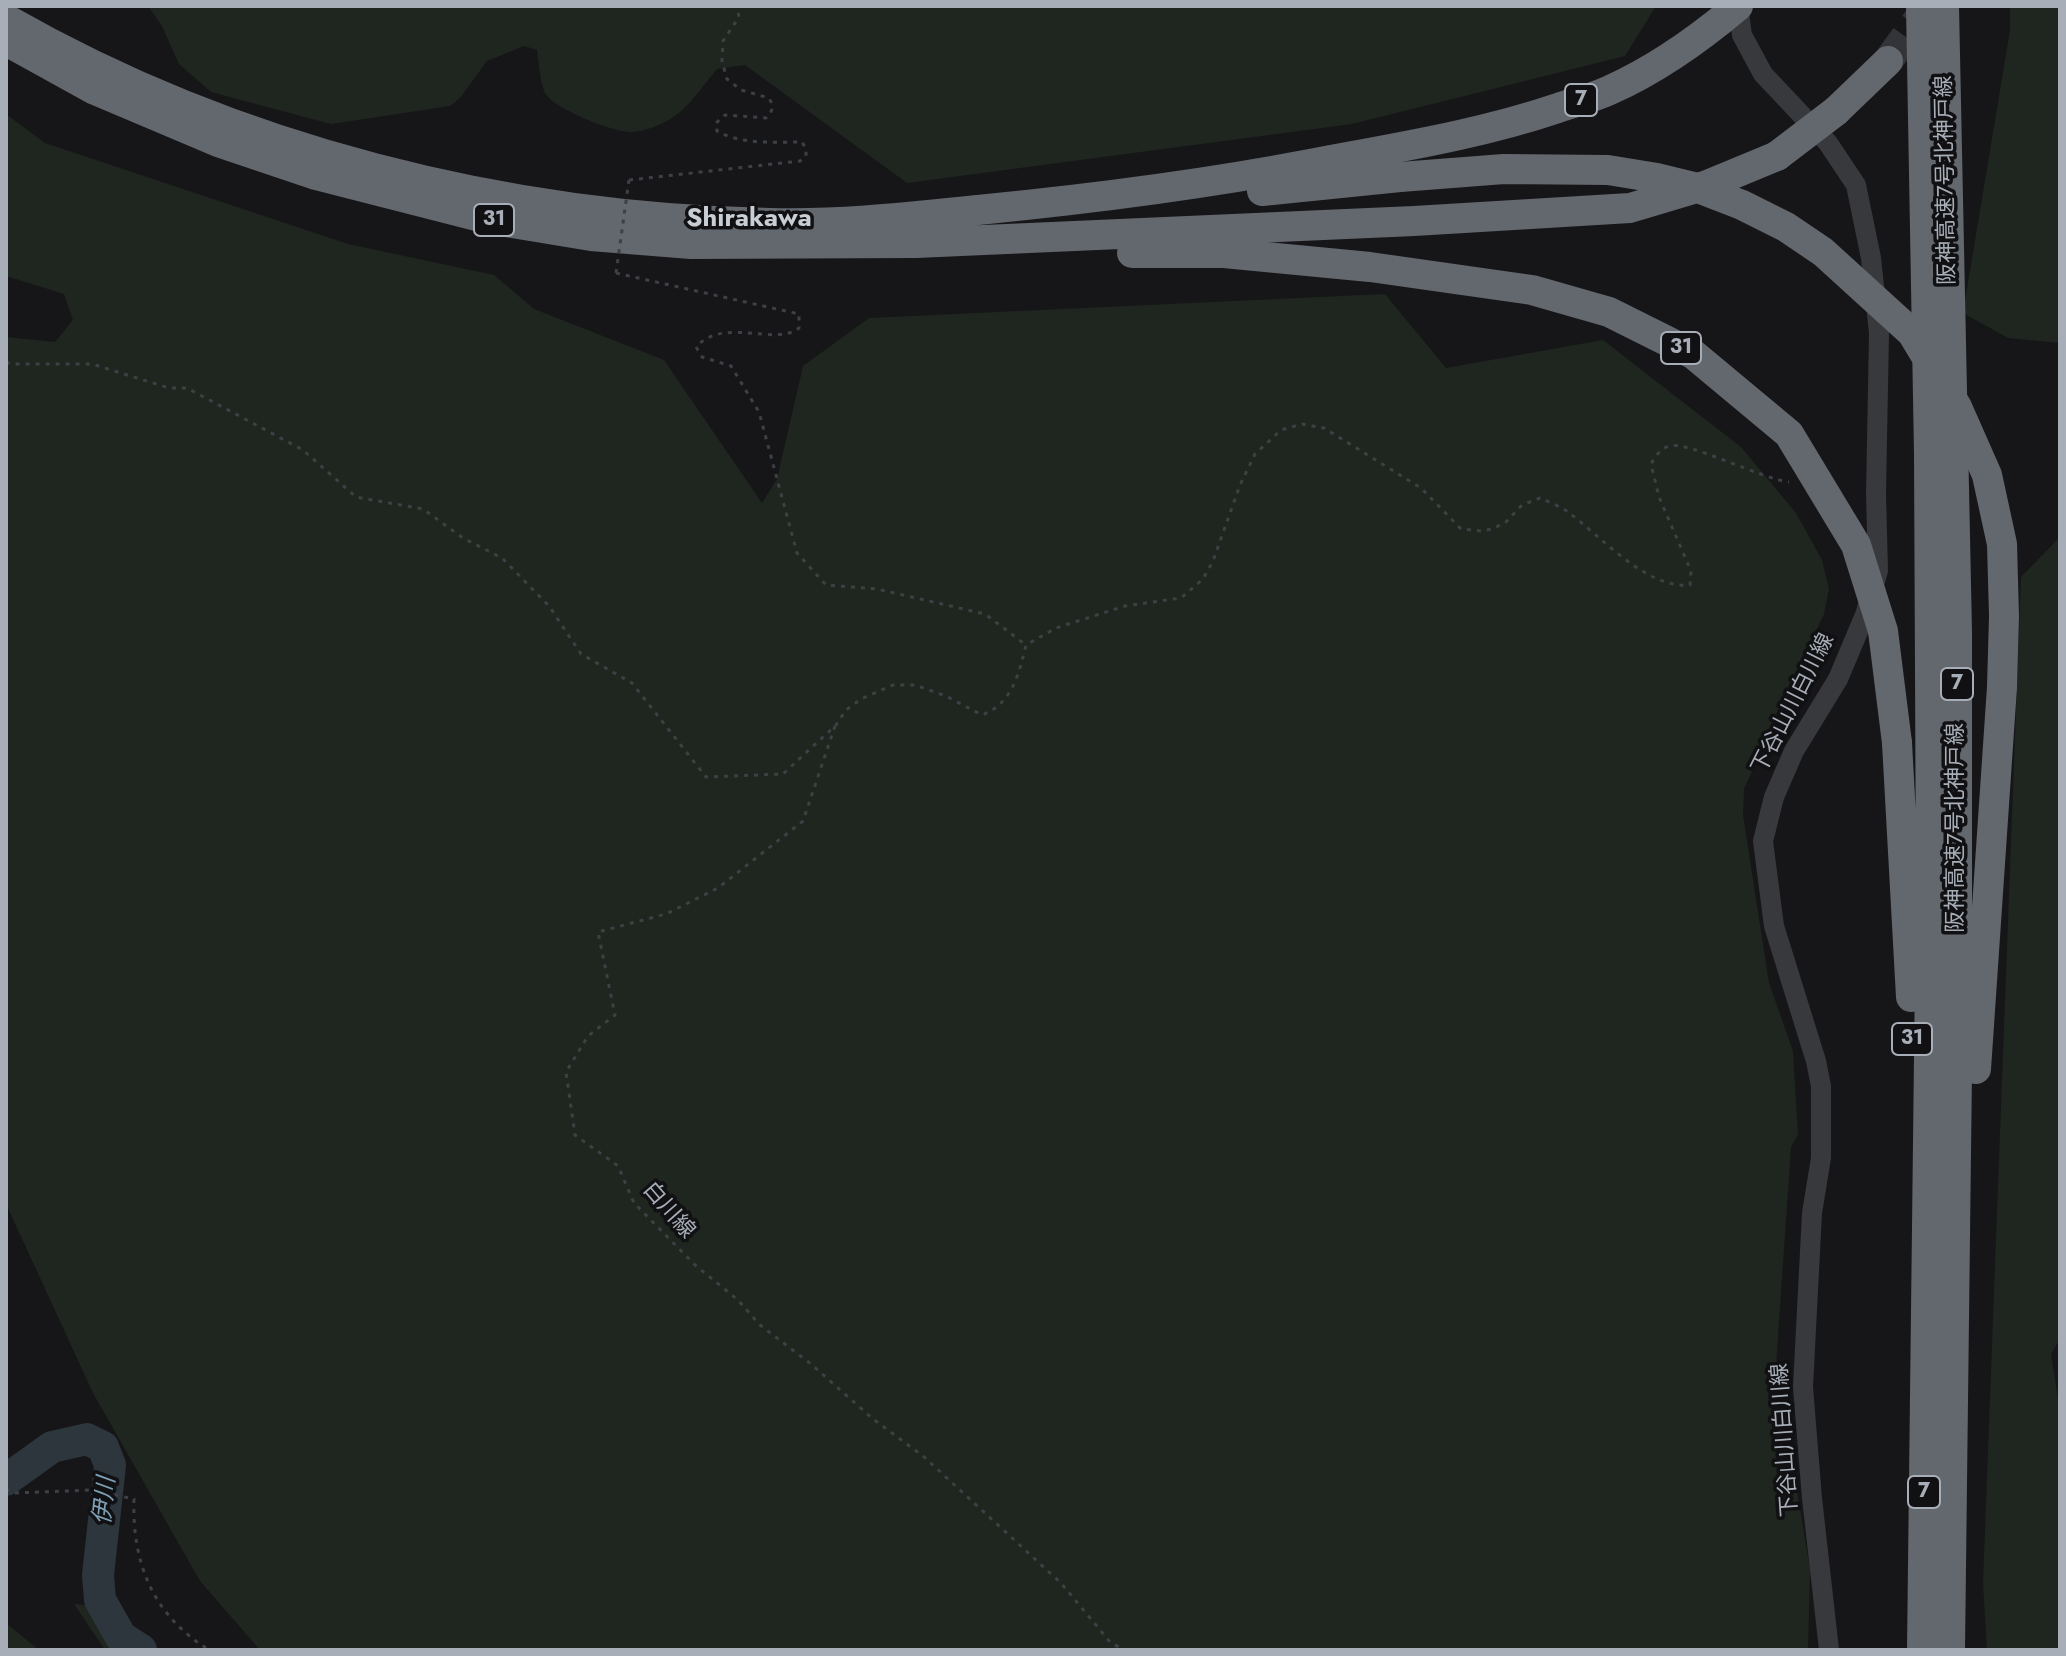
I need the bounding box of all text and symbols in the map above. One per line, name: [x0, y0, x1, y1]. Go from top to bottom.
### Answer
street label: 阪神高速7号北神戸線: [1932, 75, 1962, 285]
road number: 7: [1565, 84, 1597, 116]
road number: 31: [474, 204, 514, 236]
district label: Shirakawa: [686, 204, 812, 236]
road number: 31: [1661, 332, 1701, 364]
street label: 下谷山川白川線: [1747, 629, 1841, 779]
road number: 7: [1941, 668, 1973, 700]
street label: 阪神高速7号北神戸線: [1944, 723, 1970, 933]
road number: 31: [1892, 1023, 1932, 1055]
street label: 白川線: [636, 1177, 700, 1245]
street label: 下谷山川白川線: [1767, 1362, 1805, 1518]
water label: 伊川: [89, 1476, 123, 1526]
road number: 7: [1908, 1476, 1940, 1508]

